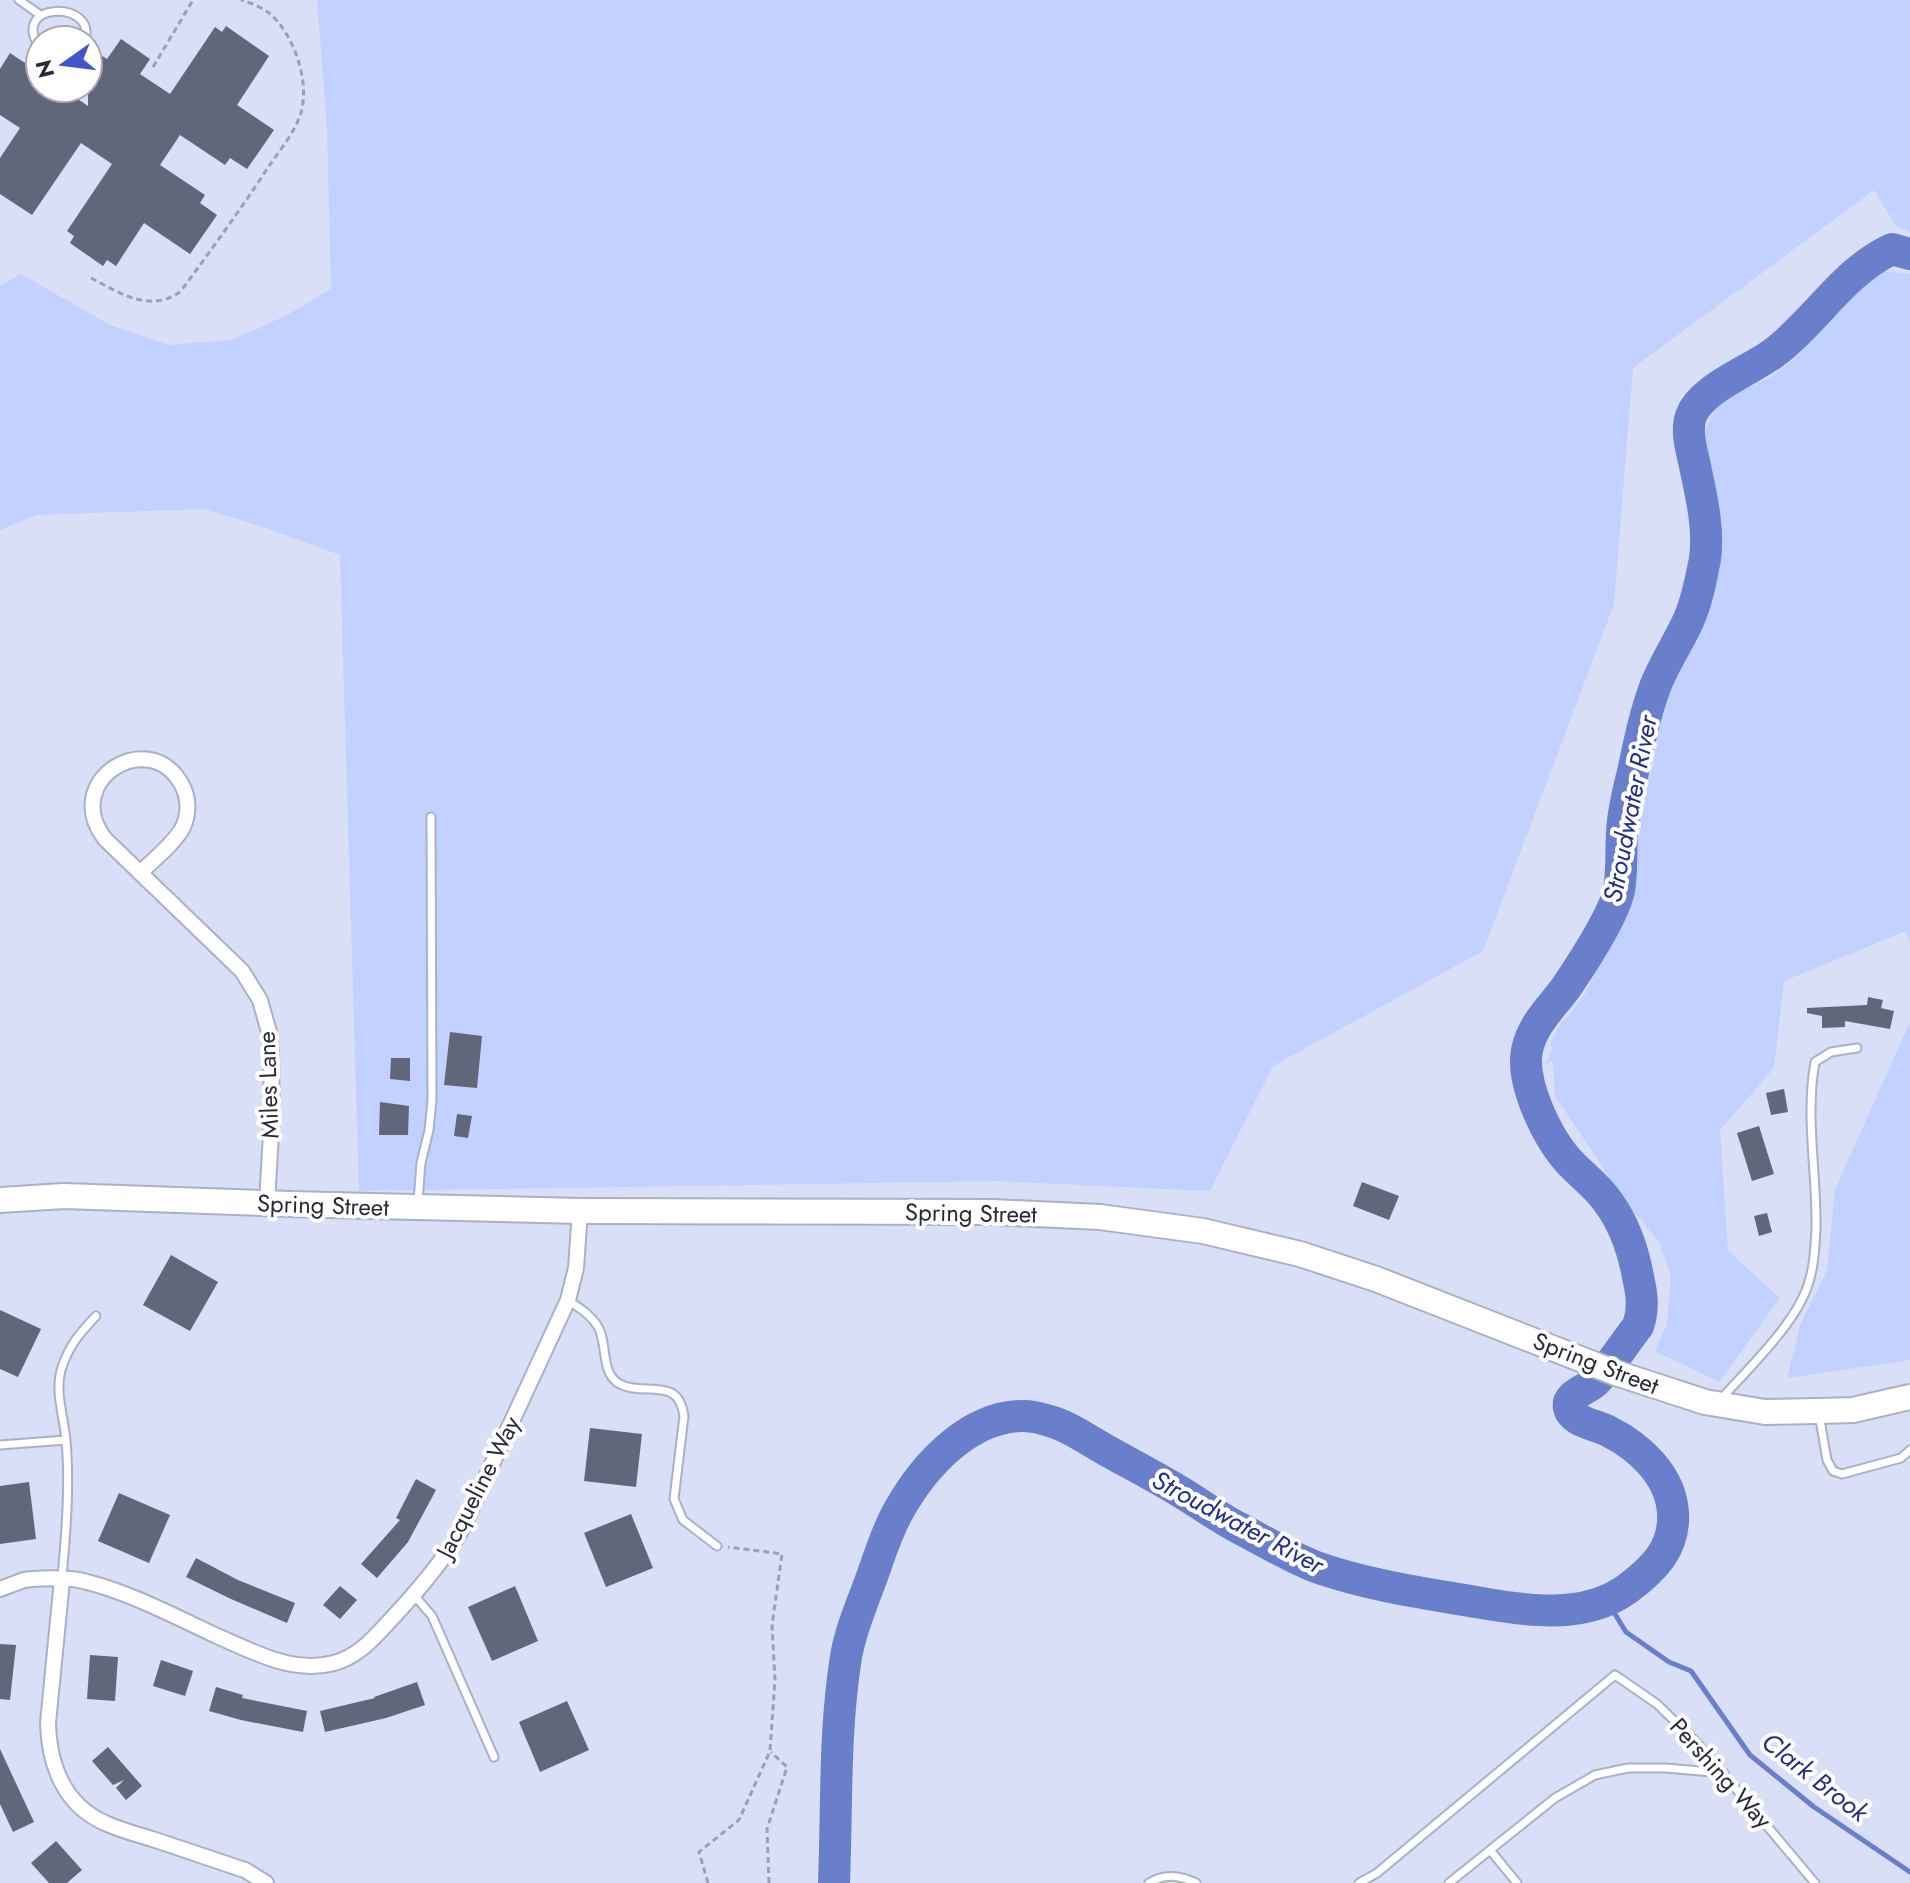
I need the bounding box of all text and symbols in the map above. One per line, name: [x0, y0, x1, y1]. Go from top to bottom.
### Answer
north arrow: [24, 24, 104, 104]
text: N: [27, 56, 62, 81]
water label: Stroudwater River: [1593, 711, 1667, 906]
street label: Miles Lane: [249, 1031, 287, 1139]
street label: Spring Street: [256, 1185, 390, 1225]
street label: Spring Street: [905, 1194, 1038, 1232]
street label: Spring Street: [1528, 1323, 1664, 1403]
street label: Jacqueline Way: [426, 1410, 529, 1567]
water label: Stroudwater River: [1145, 1461, 1332, 1584]
street label: Pershing Way: [1662, 1710, 1781, 1836]
water label: Clark Brook: [1754, 1723, 1878, 1832]

